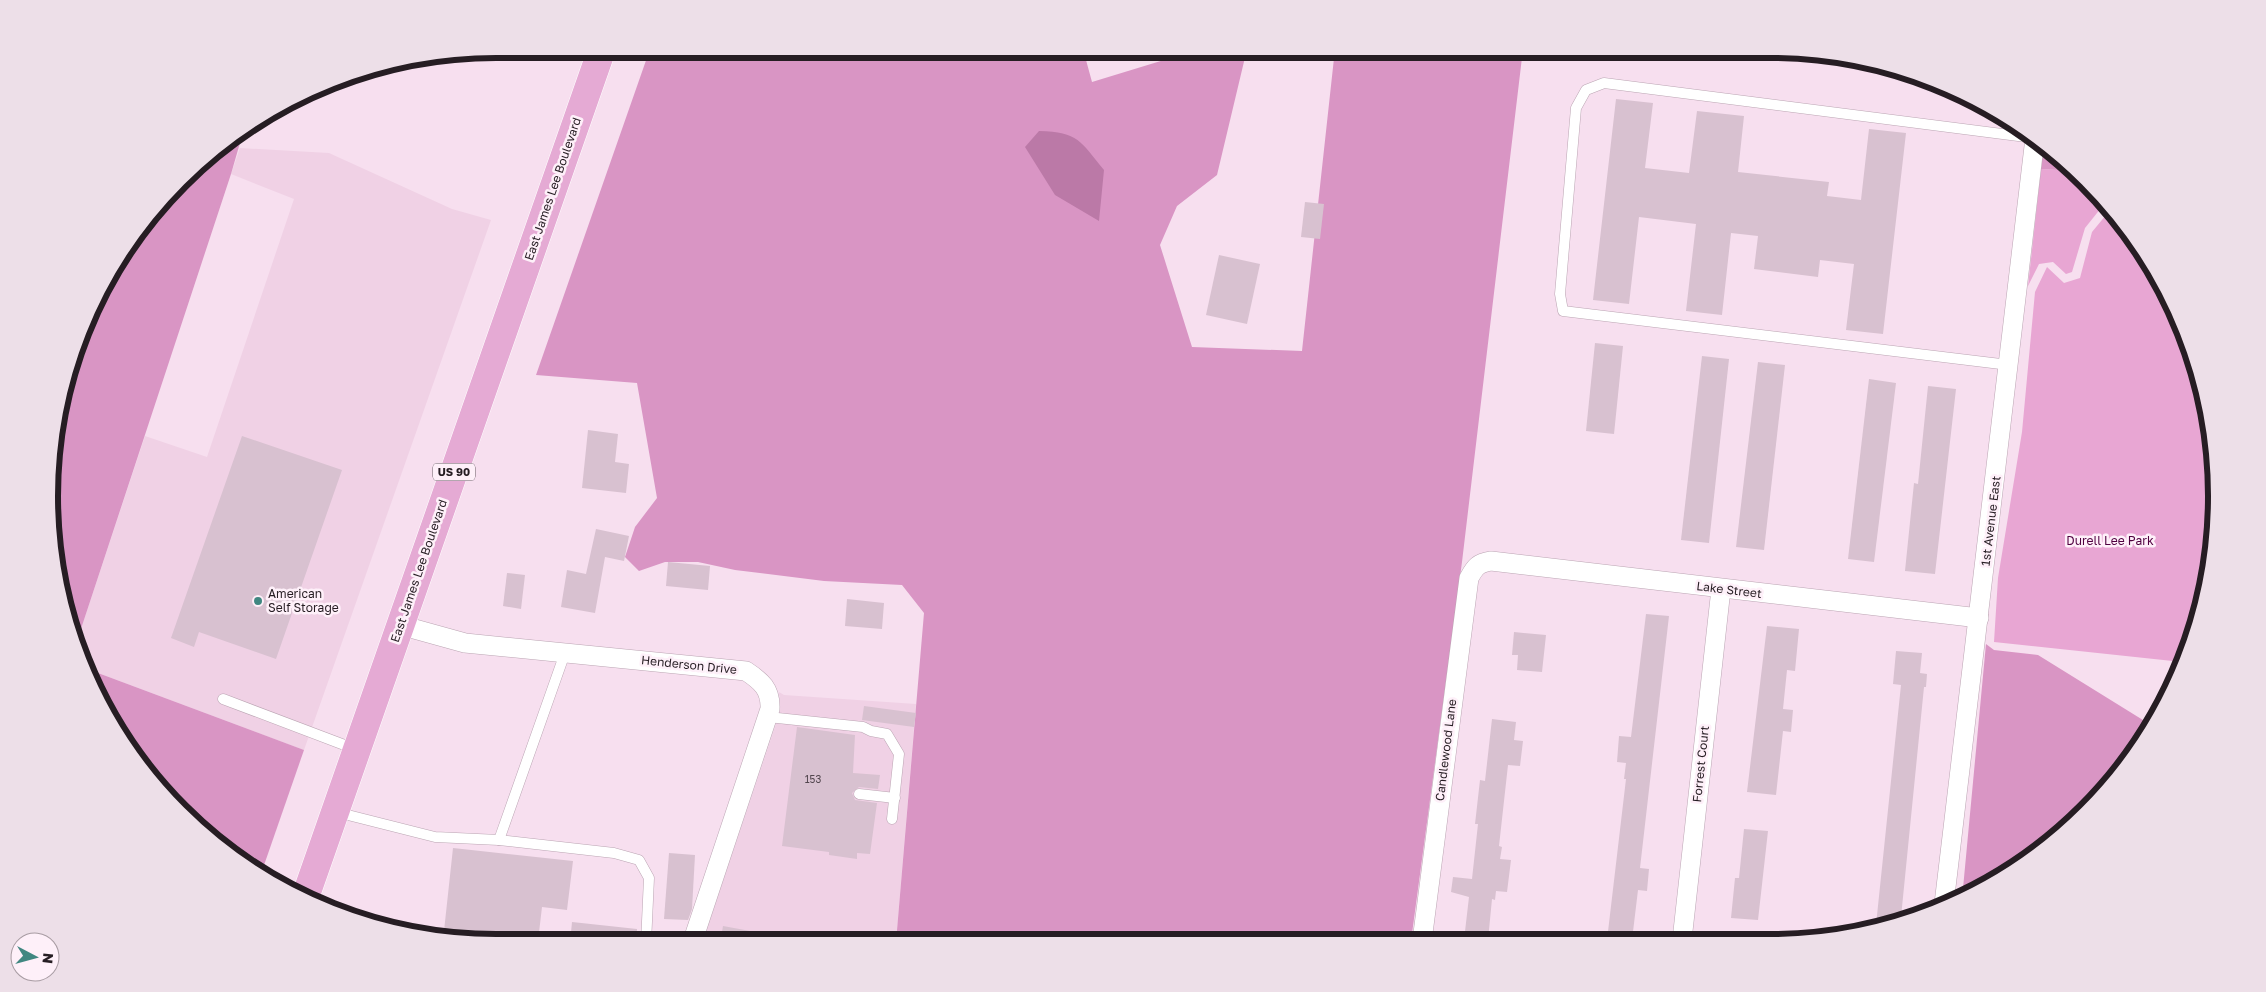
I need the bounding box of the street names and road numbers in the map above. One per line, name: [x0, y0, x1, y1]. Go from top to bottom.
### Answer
street label: East James Lee Boulevard: [521, 115, 584, 262]
road number: US 90: [433, 464, 475, 481]
street label: 1st Avenue East: [1978, 475, 2003, 567]
street label: East James Lee Boulevard: [387, 497, 450, 644]
street label: Lake Street: [1696, 578, 1763, 601]
street label: Henderson Drive: [640, 652, 738, 677]
street label: Candlewood Lane: [1432, 698, 1459, 802]
street label: Forrest Court: [1689, 725, 1712, 803]

